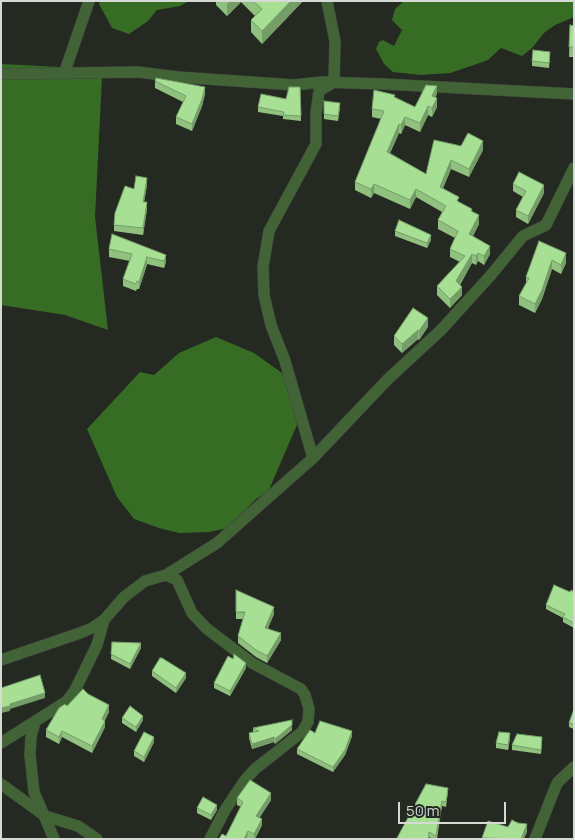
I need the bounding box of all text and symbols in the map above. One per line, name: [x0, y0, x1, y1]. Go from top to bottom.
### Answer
scale bar: [400, 792, 508, 824]
text: 50 m: [406, 800, 440, 821]

